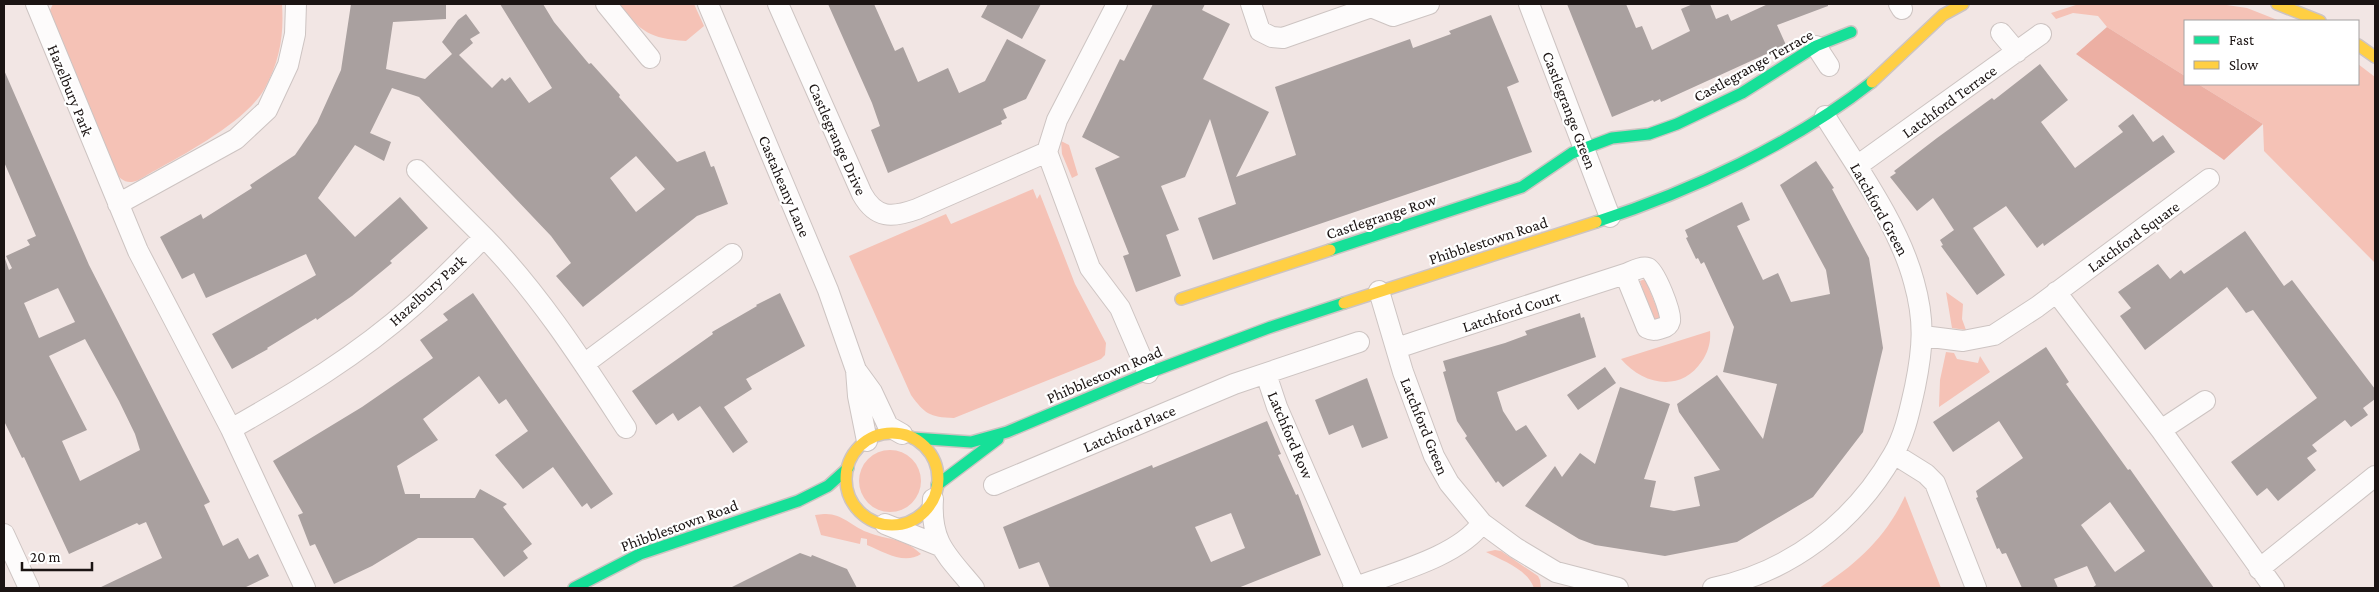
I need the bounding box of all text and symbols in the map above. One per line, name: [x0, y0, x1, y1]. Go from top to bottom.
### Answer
legend: [2184, 20, 2359, 85]
street label: Castlegrange Terrace: [1691, 26, 1816, 106]
text: Fast: [2229, 32, 2255, 48]
street label: Hazelbury Park: [44, 42, 97, 139]
street label: Castlegrange Green: [1538, 49, 1600, 172]
text: Slow: [2229, 57, 2259, 73]
street label: Latchford Terrace: [1899, 62, 2000, 141]
street label: Castlegrange Drive: [804, 80, 870, 198]
street label: Castaheany Lane: [755, 133, 814, 240]
street label: Latchford Green: [1847, 160, 1912, 259]
street label: Castlegrange Row: [1324, 191, 1439, 243]
street label: Latchford Square: [2084, 197, 2183, 276]
street label: Phibblestown Road: [1427, 213, 1550, 268]
street label: Hazelbury Park: [386, 251, 470, 330]
street label: Latchford Court: [1460, 287, 1563, 335]
street label: Phibblestown Road: [1044, 342, 1165, 406]
street label: Latchford Green: [1397, 375, 1452, 478]
street label: Latchford Row: [1264, 389, 1317, 482]
street label: Latchford Place: [1081, 401, 1178, 455]
street label: Phibblestown Road: [618, 496, 741, 555]
scale bar: [22, 540, 92, 572]
text: 20 m: [30, 549, 61, 565]

